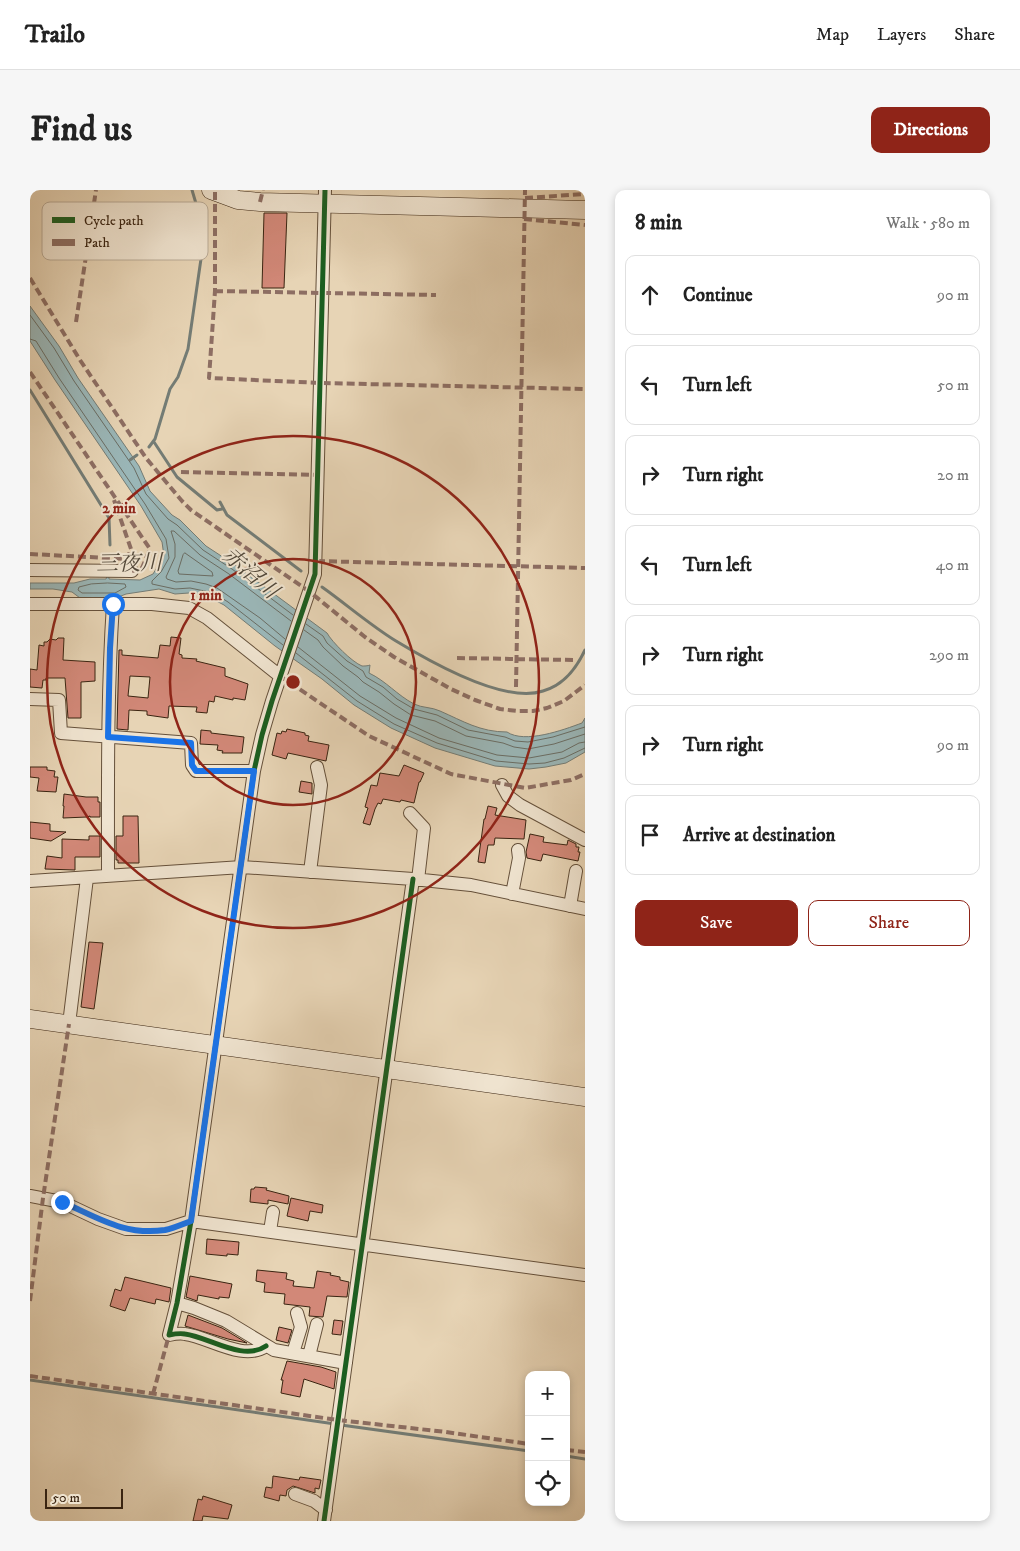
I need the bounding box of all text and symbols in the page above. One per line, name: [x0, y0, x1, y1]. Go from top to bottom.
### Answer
text: Trailo: [25, 20, 85, 50]
text: Map: [816, 24, 849, 46]
text: Layers: [877, 24, 926, 46]
text: Share: [954, 24, 995, 46]
button: Directions: [871, 107, 990, 153]
text: Find us: [30, 108, 132, 152]
legend: [42, 202, 208, 260]
text: 8 min: [635, 210, 682, 236]
text: Cycle path: [84, 212, 144, 230]
text: Walk · 580 m: [886, 213, 970, 233]
text: Path: [84, 234, 111, 252]
icon: ahead: [636, 281, 664, 309]
text: Continue: [683, 284, 753, 307]
text: 90 m: [937, 285, 969, 305]
icon: left: [636, 371, 664, 399]
text: Turn left: [683, 374, 752, 397]
text: 50 m: [937, 375, 969, 395]
icon: right: [636, 461, 664, 489]
text: Turn right: [683, 464, 763, 487]
text: 20 m: [937, 465, 969, 485]
text: 2 min: [102, 499, 136, 518]
water label: 赤沼川: [216, 541, 285, 606]
water label: 三夜川: [96, 549, 164, 578]
icon: left: [636, 551, 664, 579]
text: Turn left: [683, 554, 752, 577]
text: 40 m: [936, 555, 969, 575]
text: 1 min: [190, 586, 222, 605]
route start: [102, 593, 125, 616]
icon: right: [636, 641, 664, 669]
text: Turn right: [683, 644, 763, 667]
text: 290 m: [929, 645, 969, 665]
centre of rings: [284, 673, 302, 691]
icon: right: [636, 731, 664, 759]
text: Turn right: [683, 734, 763, 757]
text: 90 m: [937, 735, 969, 755]
icon: arrive: [636, 821, 664, 849]
text: Arrive at destination: [683, 824, 835, 847]
button: Save: [635, 900, 798, 946]
button: Share: [808, 900, 970, 946]
route end: [51, 1191, 74, 1214]
map controls: [525, 1371, 570, 1506]
button: +: [525, 1371, 570, 1416]
button: −: [525, 1416, 570, 1461]
button: locate: [525, 1461, 570, 1506]
scale bar: [45, 1486, 122, 1509]
text: 50 m: [52, 1489, 80, 1507]

